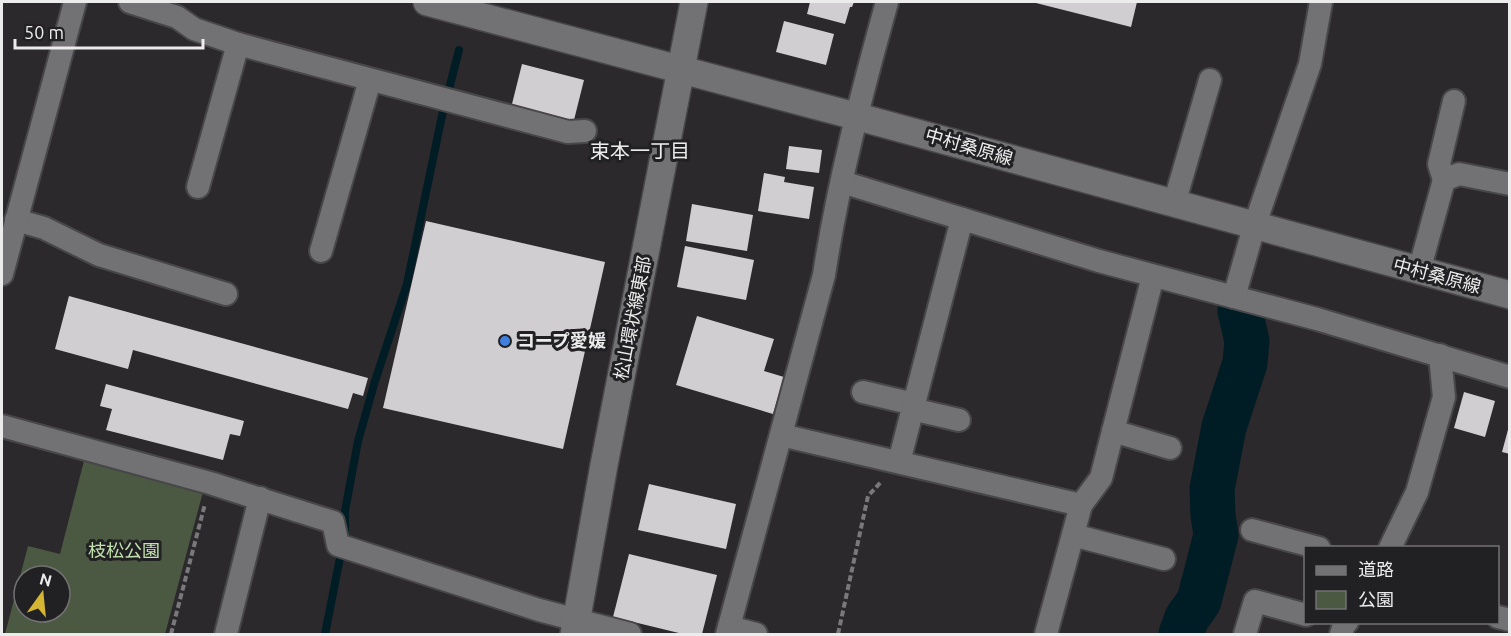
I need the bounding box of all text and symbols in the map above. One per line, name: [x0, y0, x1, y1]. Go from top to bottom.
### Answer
scale bar: [15, 12, 202, 50]
text: 50 m: [24, 22, 64, 42]
street label: 中村桑原線: [923, 124, 1015, 168]
district label: 束本一丁目: [590, 139, 690, 162]
street label: 松山環状線東部: [610, 254, 654, 382]
street label: 中村桑原線: [1391, 254, 1483, 296]
place label: コープ愛媛: [517, 330, 606, 350]
marker: コープ愛媛: [498, 334, 512, 348]
park label: 枝松公園: [88, 540, 160, 560]
legend: [1304, 546, 1499, 624]
text: 道路: [1358, 559, 1394, 579]
north arrow: [12, 564, 72, 624]
text: N: [38, 569, 54, 590]
text: 公園: [1358, 589, 1394, 609]

